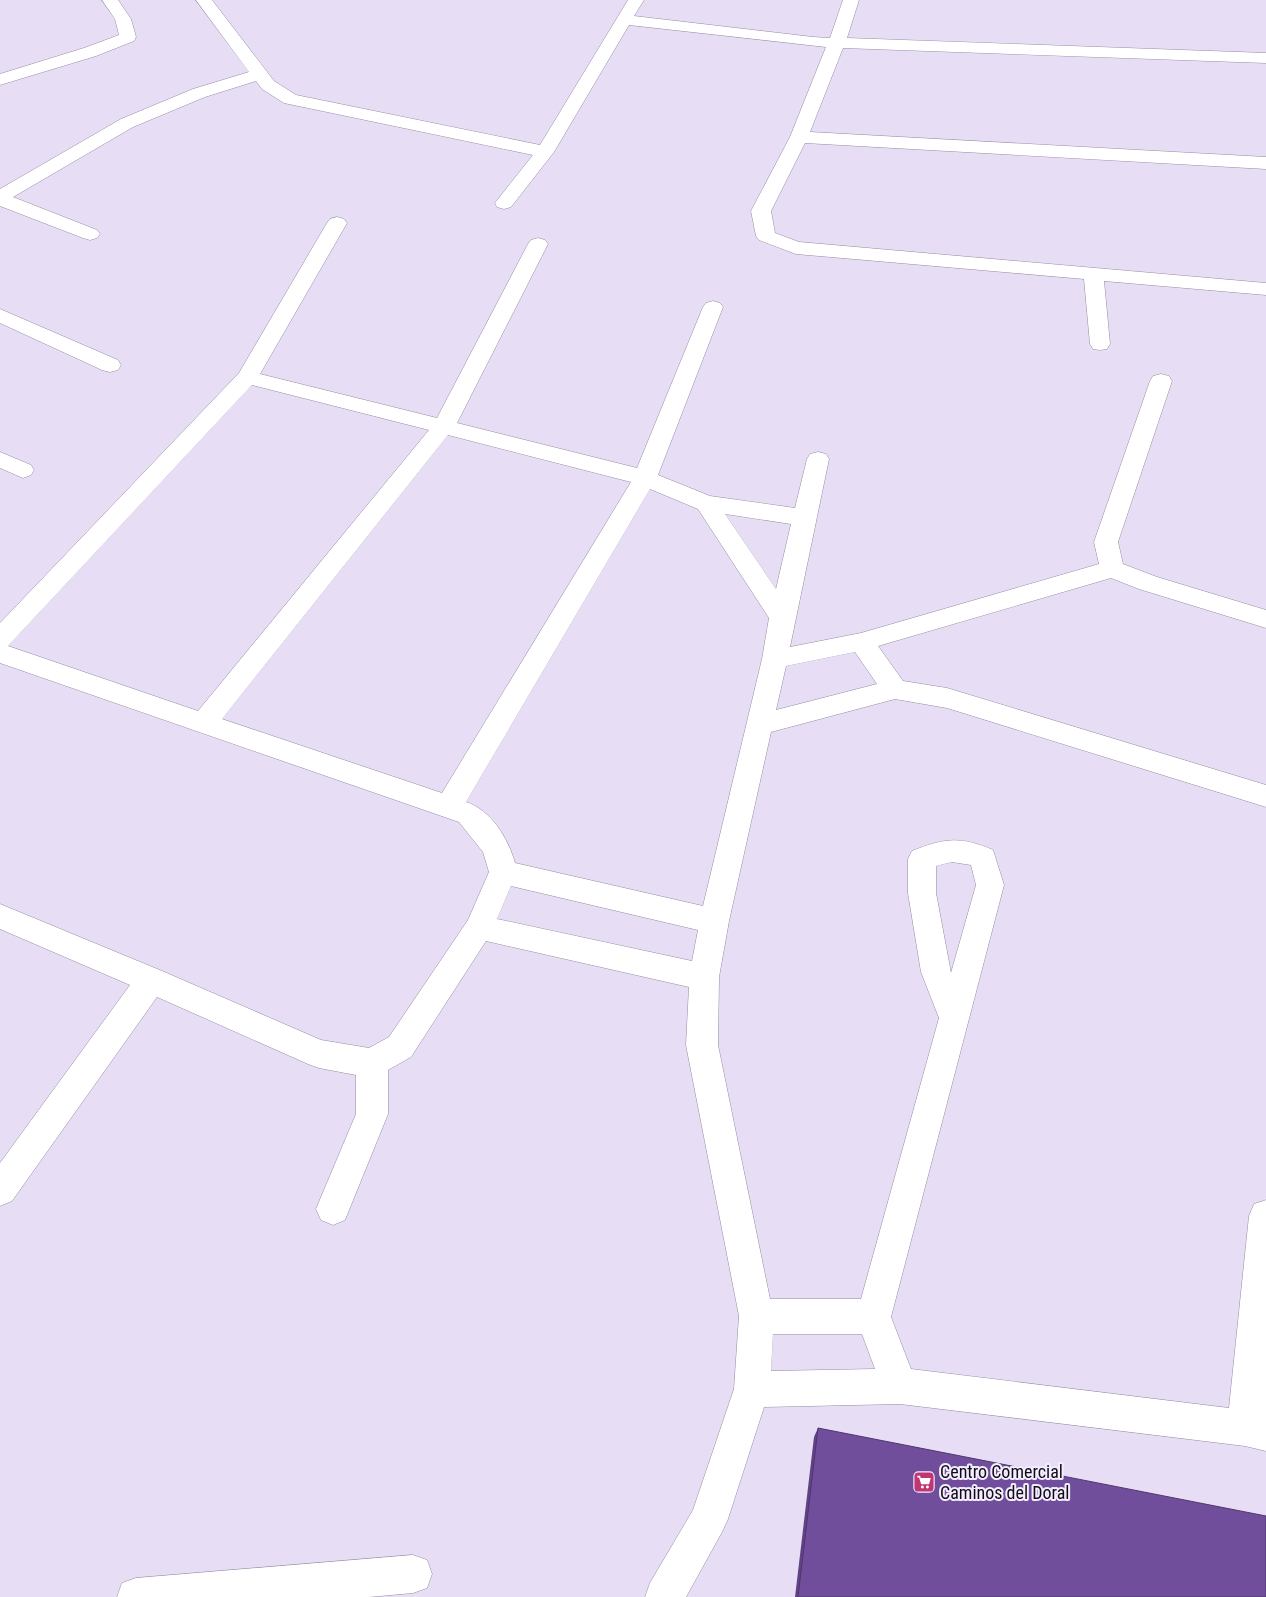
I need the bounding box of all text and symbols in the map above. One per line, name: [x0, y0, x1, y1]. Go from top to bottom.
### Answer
place label: Centro Comercial Caminos del Doral: [940, 1461, 1069, 1503]
supermarket icon: Centro Comercial Caminos del Doral: [912, 1470, 936, 1494]

